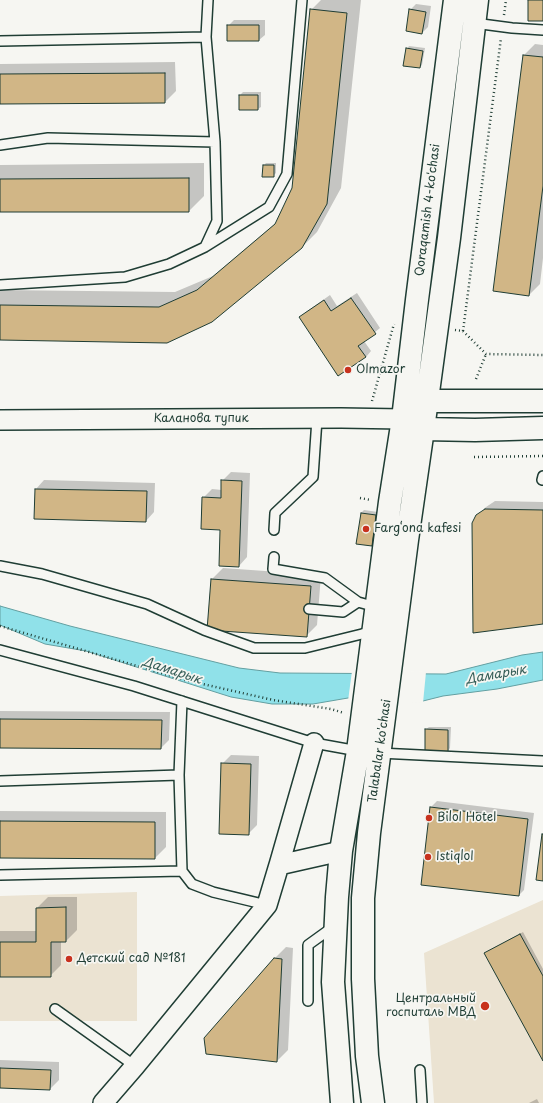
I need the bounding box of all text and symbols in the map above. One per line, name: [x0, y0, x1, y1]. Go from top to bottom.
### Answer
street label: Qoraqamish 4-ko'chasi: [413, 143, 443, 277]
place label: Olmazor: [356, 363, 405, 377]
marker: Olmazor: [343, 365, 353, 375]
street label: Каланова тупик: [153, 412, 249, 426]
place label: Farg‘ona kafesi: [374, 522, 461, 536]
marker: Farg‘ona kafesi: [361, 524, 371, 534]
water label: Дамарык: [141, 654, 203, 688]
water label: Дамарык: [465, 662, 527, 688]
street label: Talabalar ko'chasi: [366, 698, 394, 804]
place label: Bilol Hotel: [437, 811, 496, 825]
marker: Bilol Hotel: [424, 813, 434, 823]
place label: Istiqlol: [436, 850, 474, 864]
marker: Istiqlol: [423, 852, 433, 862]
place label: Детский сад №181: [77, 952, 186, 966]
marker: Детский сад №181: [64, 954, 74, 964]
place label: Центральный госпиталь МВД: [386, 992, 476, 1020]
marker: Центральный госпиталь МВД: [479, 1000, 491, 1012]

